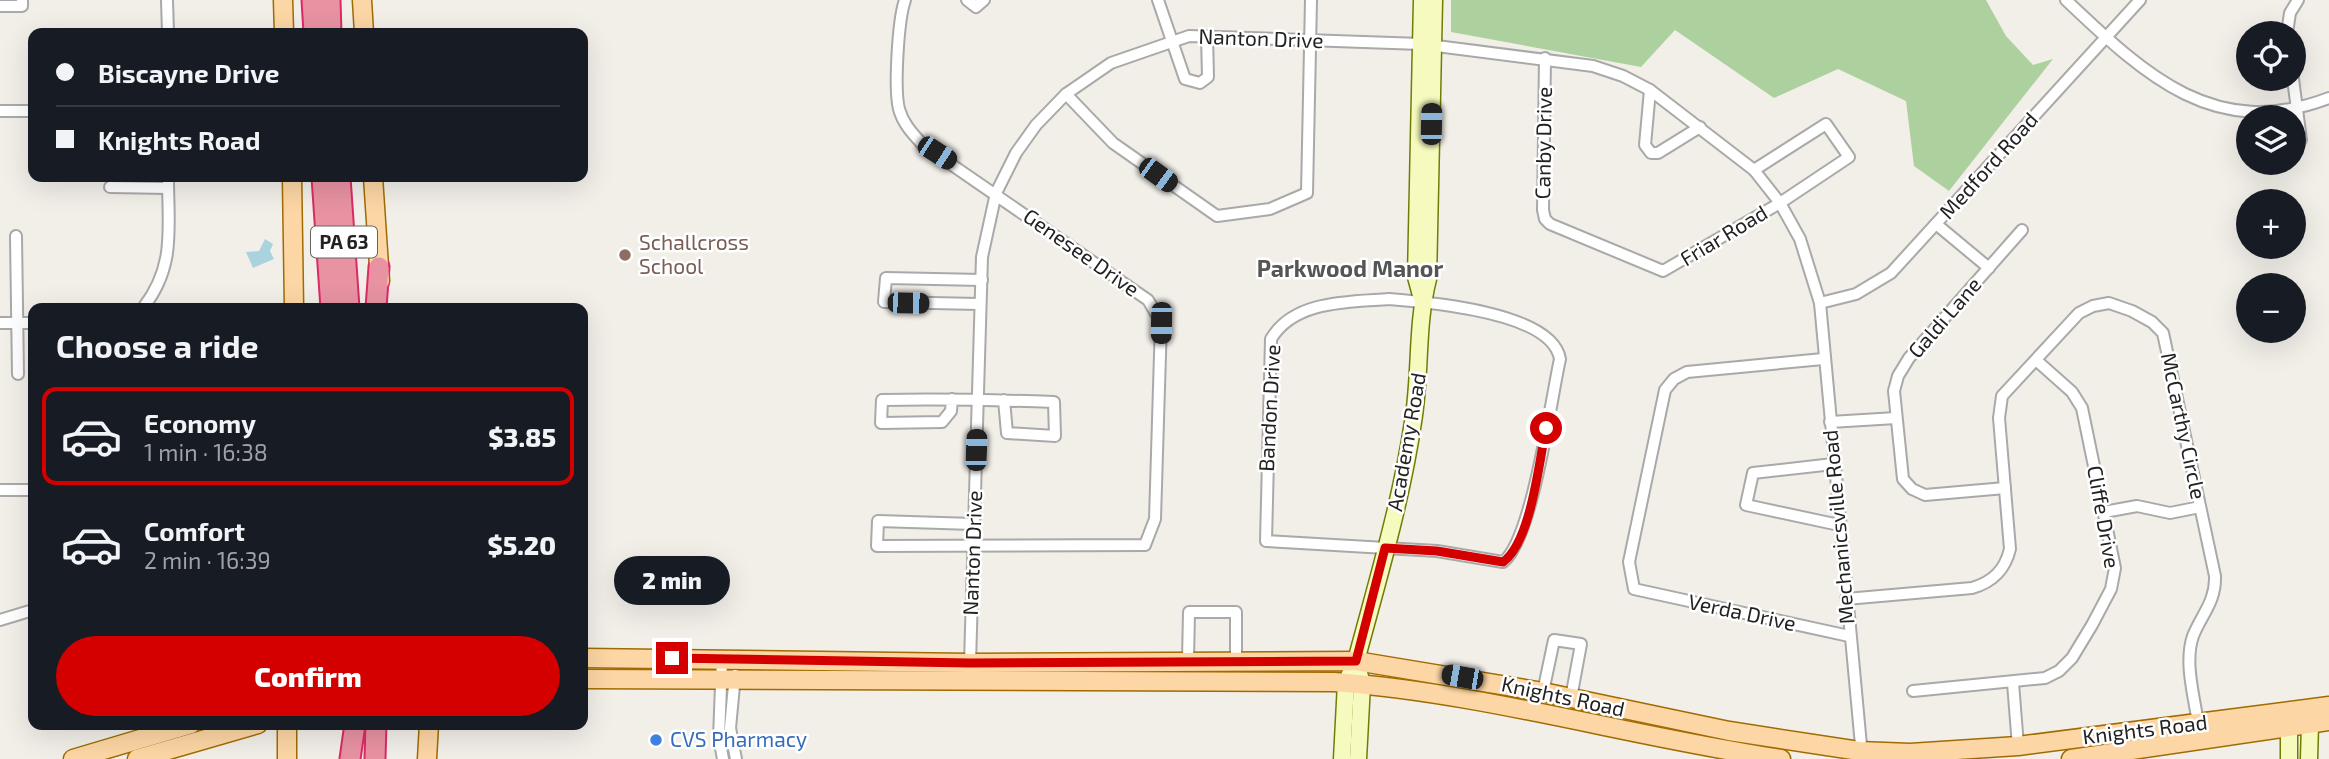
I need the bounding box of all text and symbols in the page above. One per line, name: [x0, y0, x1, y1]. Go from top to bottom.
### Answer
map controls: [2236, 21, 2306, 343]
button: locate: [2236, 21, 2306, 91]
street label: Nanton Drive: [1198, 23, 1324, 52]
text: Biscayne Drive: [98, 57, 279, 88]
street label: Canby Drive: [1529, 86, 1556, 200]
car: [1421, 103, 1442, 145]
button: layers: [2236, 105, 2306, 175]
street label: Medford Road: [1934, 107, 2042, 223]
text: Knights Road: [98, 124, 260, 155]
car: [914, 133, 961, 173]
car: [1135, 154, 1182, 196]
button: +: [2236, 189, 2306, 259]
street label: Friar Road: [1675, 199, 1771, 270]
street label: Genesee Drive: [1019, 203, 1145, 301]
road number: PA 63: [311, 226, 377, 258]
place label: Schallcross School: [639, 229, 749, 278]
marker: Schallcross School: [617, 247, 633, 263]
district label: Parkwood Manor: [1257, 254, 1443, 282]
street label: Galdi Lane: [1902, 272, 1986, 362]
button: −: [2236, 273, 2306, 343]
car: [887, 292, 930, 314]
car: [1151, 302, 1172, 344]
text: Choose a ride: [56, 326, 259, 364]
street label: Bandon Drive: [1253, 344, 1284, 472]
street label: McCarthy Circle: [2157, 350, 2212, 501]
street label: Academy Road: [1381, 371, 1430, 513]
icon: car: [60, 405, 123, 468]
text: Economy: [144, 407, 256, 438]
route start: [1530, 412, 1562, 444]
text: $3.85: [488, 421, 556, 452]
car: [965, 429, 988, 471]
street label: Mechanicsville Road: [1817, 429, 1858, 625]
text: 1 min · 16:38: [144, 438, 268, 466]
street label: Cliffe Drive: [2083, 463, 2126, 570]
street label: Nanton Drive: [957, 490, 986, 616]
icon: car: [60, 513, 123, 576]
text: Comfort: [144, 515, 245, 546]
text: $5.20: [487, 529, 556, 560]
text: 2 min · 16:39: [144, 546, 271, 574]
callout: 2 min: [614, 556, 730, 606]
text: 2 min: [642, 566, 702, 594]
street label: Verda Drive: [1686, 588, 1799, 635]
button: Confirm: [56, 636, 560, 716]
route end: [656, 642, 688, 674]
car: [1440, 663, 1485, 691]
street label: Knights Road: [1499, 670, 1627, 721]
street label: Knights Road: [2081, 708, 2209, 749]
place label: CVS Pharmacy: [670, 726, 807, 751]
marker: CVS Pharmacy: [648, 732, 664, 748]

